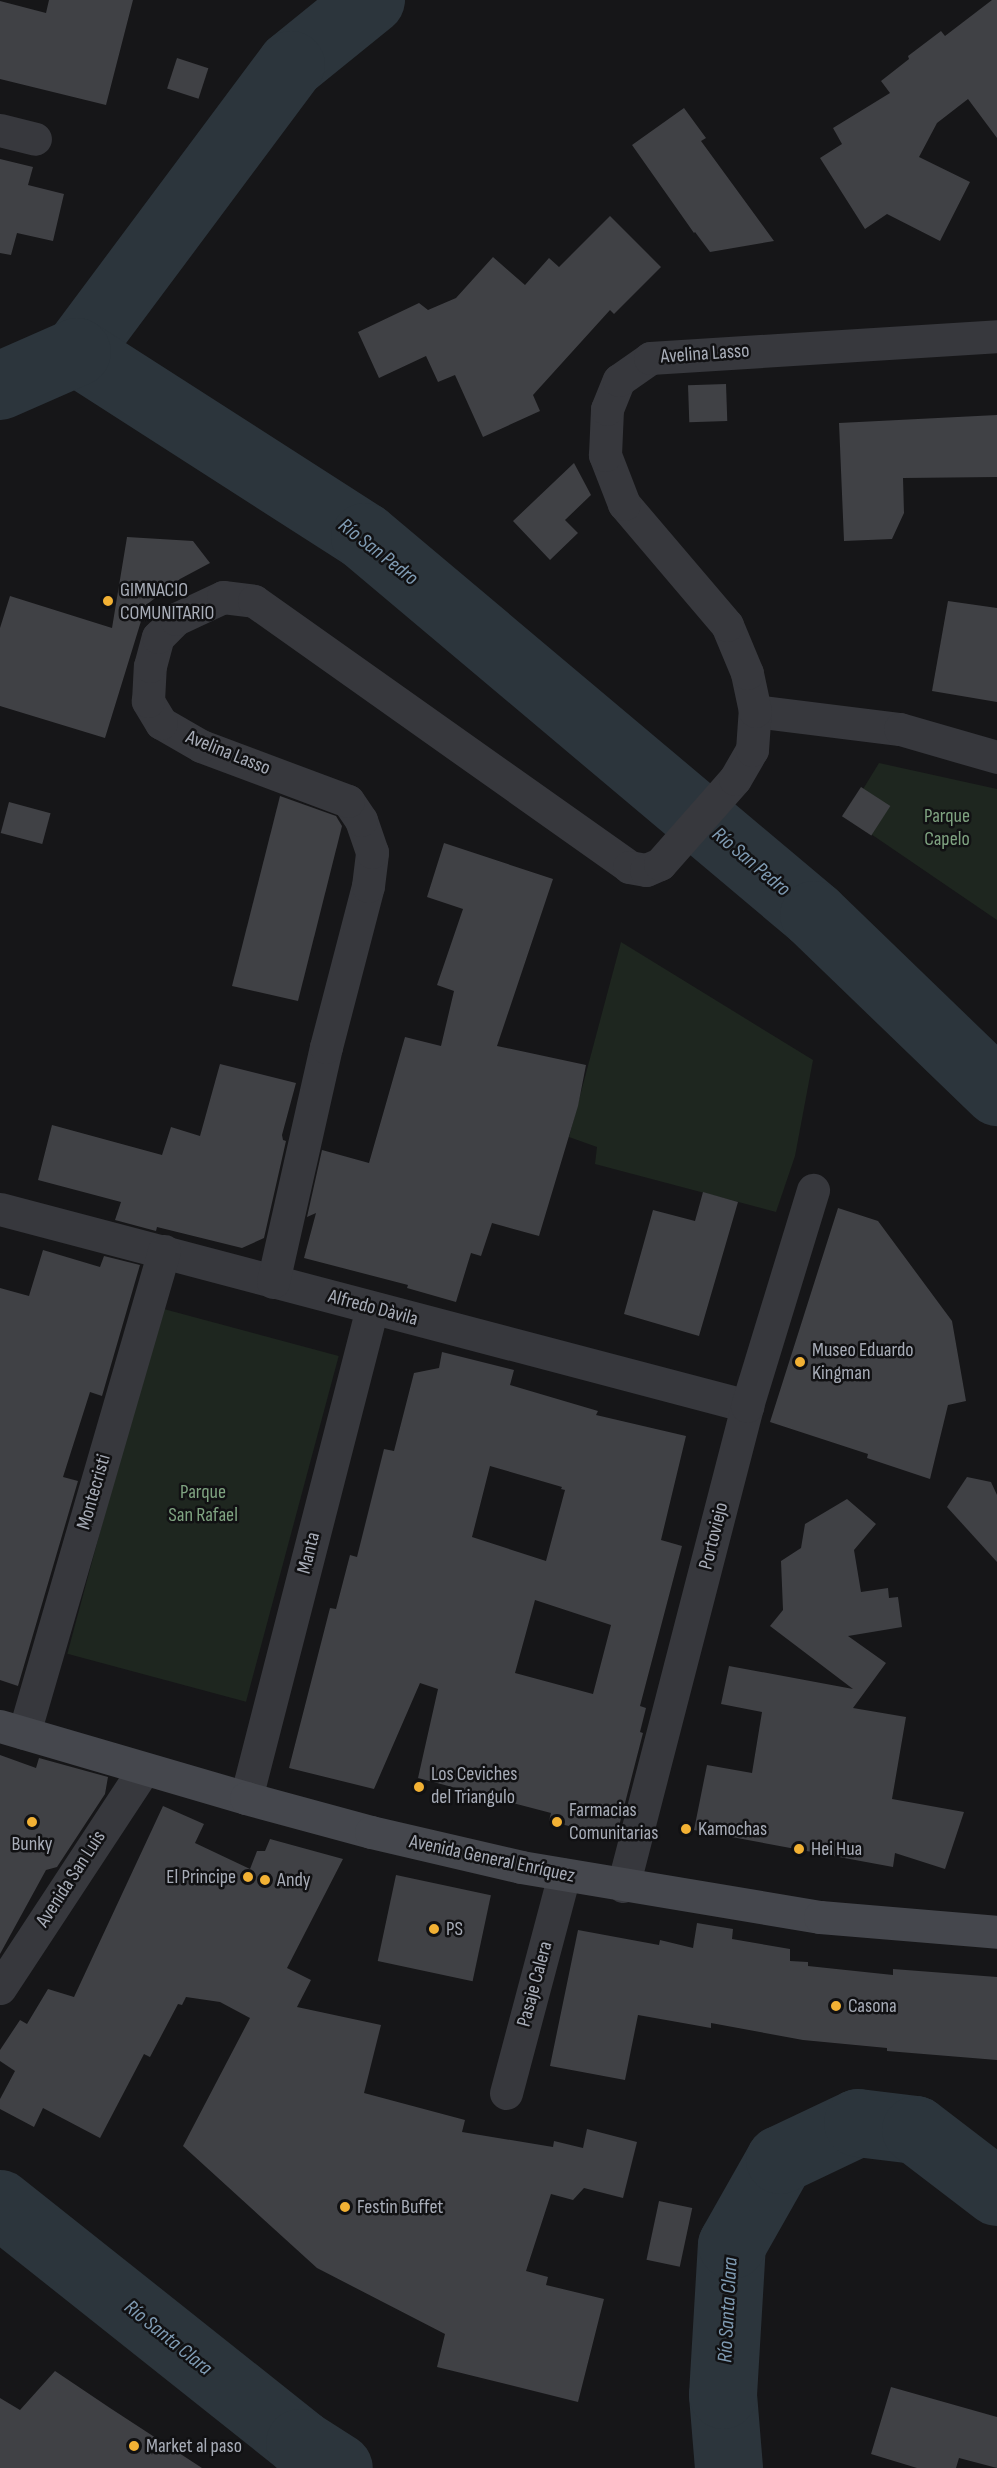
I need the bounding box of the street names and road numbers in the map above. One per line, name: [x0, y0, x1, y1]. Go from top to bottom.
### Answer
street label: Avelina Lasso: [660, 339, 750, 369]
street label: Avelina Lasso: [182, 725, 274, 781]
street label: Alfredo Dàvila: [326, 1285, 420, 1331]
street label: Montecristi: [72, 1452, 116, 1532]
street label: Portoviejo: [694, 1500, 734, 1572]
street label: Manta: [292, 1530, 326, 1576]
street label: Avenida San Luis: [31, 1826, 111, 1932]
street label: Avenida General Enríquez: [407, 1830, 577, 1888]
street label: Pasaje Calera: [512, 1939, 558, 2029]

